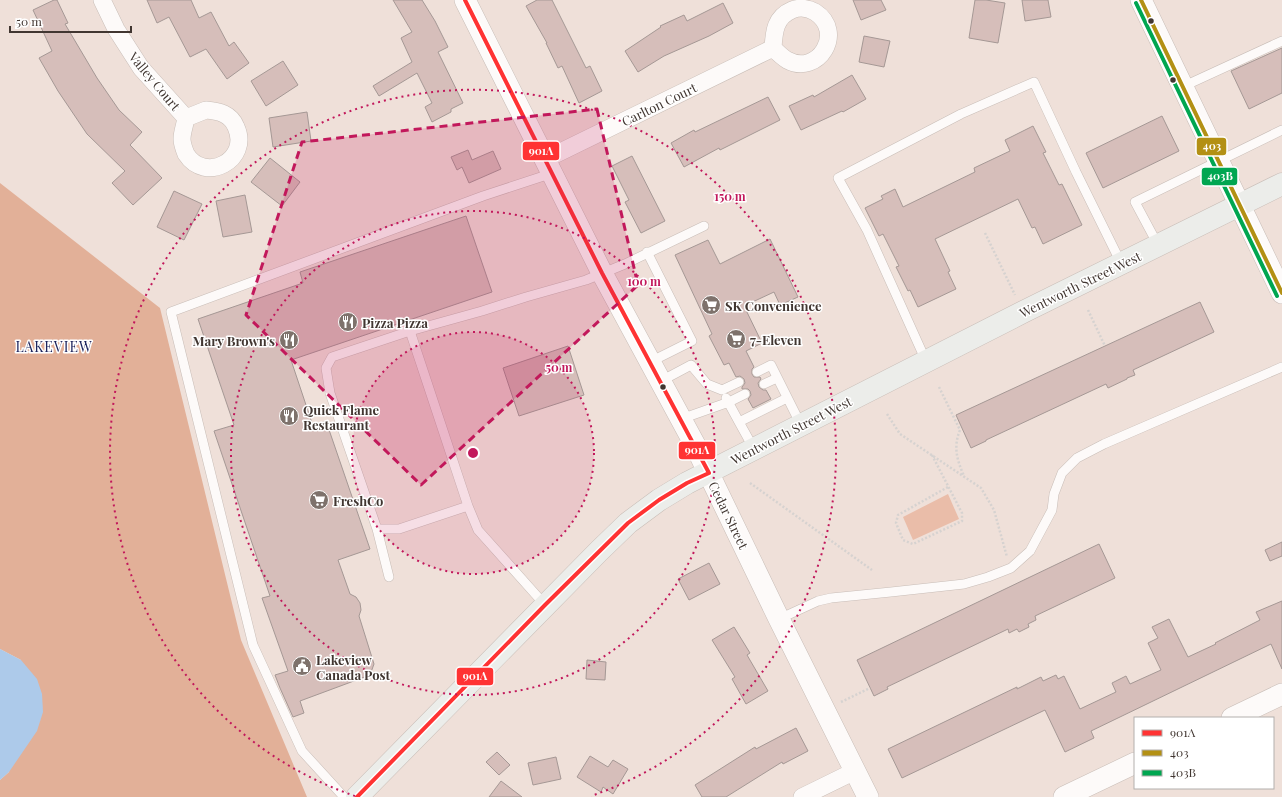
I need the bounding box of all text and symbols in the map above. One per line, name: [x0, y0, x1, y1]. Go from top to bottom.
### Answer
scale bar: [10, 8, 131, 34]
text: 50 m: [16, 13, 42, 29]
unlabelled marker: [1146, 16, 1156, 26]
street label: Valley Court: [125, 48, 185, 114]
unlabelled marker: [1168, 75, 1178, 85]
street label: Carlton Court: [619, 78, 700, 129]
line badge: 403: [1196, 137, 1227, 156]
text: 403: [1203, 138, 1221, 153]
line badge: 901A: [522, 141, 560, 161]
text: 901A: [529, 143, 554, 158]
line badge: 403B: [1201, 167, 1238, 186]
text: 403B: [1207, 168, 1233, 183]
text: 150 m: [714, 188, 746, 204]
street label: Wentworth Street West: [1015, 247, 1144, 321]
text: 100 m: [627, 273, 661, 289]
supermarket icon: SK Convenience: [700, 294, 722, 316]
place label: SK Convenience: [725, 297, 822, 314]
restaurant icon: Pizza Pizza: [337, 311, 359, 333]
place label: Pizza Pizza: [362, 314, 428, 331]
supermarket icon: 7-Eleven: [725, 328, 747, 350]
restaurant icon: Mary Brown's: [278, 329, 300, 351]
place label: 7-Eleven: [750, 331, 801, 348]
place label: Mary Brown's: [193, 332, 275, 349]
district label: LAKEVIEW: [15, 337, 93, 356]
text: 50 m: [546, 359, 573, 375]
unlabelled marker: [658, 382, 668, 392]
street label: Wentworth Street West: [727, 392, 855, 468]
place label: Quick Flame Restaurant: [303, 401, 379, 433]
restaurant icon: Quick Flame Restaurant: [278, 405, 300, 427]
line badge: 901A: [678, 441, 716, 460]
text: 901A: [685, 442, 710, 457]
centre of rings: [466, 446, 480, 460]
street label: Cedar Street: [705, 478, 753, 552]
supermarket icon: FreshCo: [308, 489, 330, 511]
place label: FreshCo: [333, 492, 383, 509]
place label: Lakeview Canada Post: [316, 651, 391, 683]
public building icon: Lakeview Canada Post: [291, 655, 313, 677]
line badge: 901A: [456, 667, 494, 686]
text: 901A: [463, 668, 488, 683]
legend: [1134, 717, 1274, 789]
text: 901A: [1170, 724, 1196, 740]
text: 403: [1170, 744, 1189, 760]
text: 403B: [1170, 764, 1196, 780]

